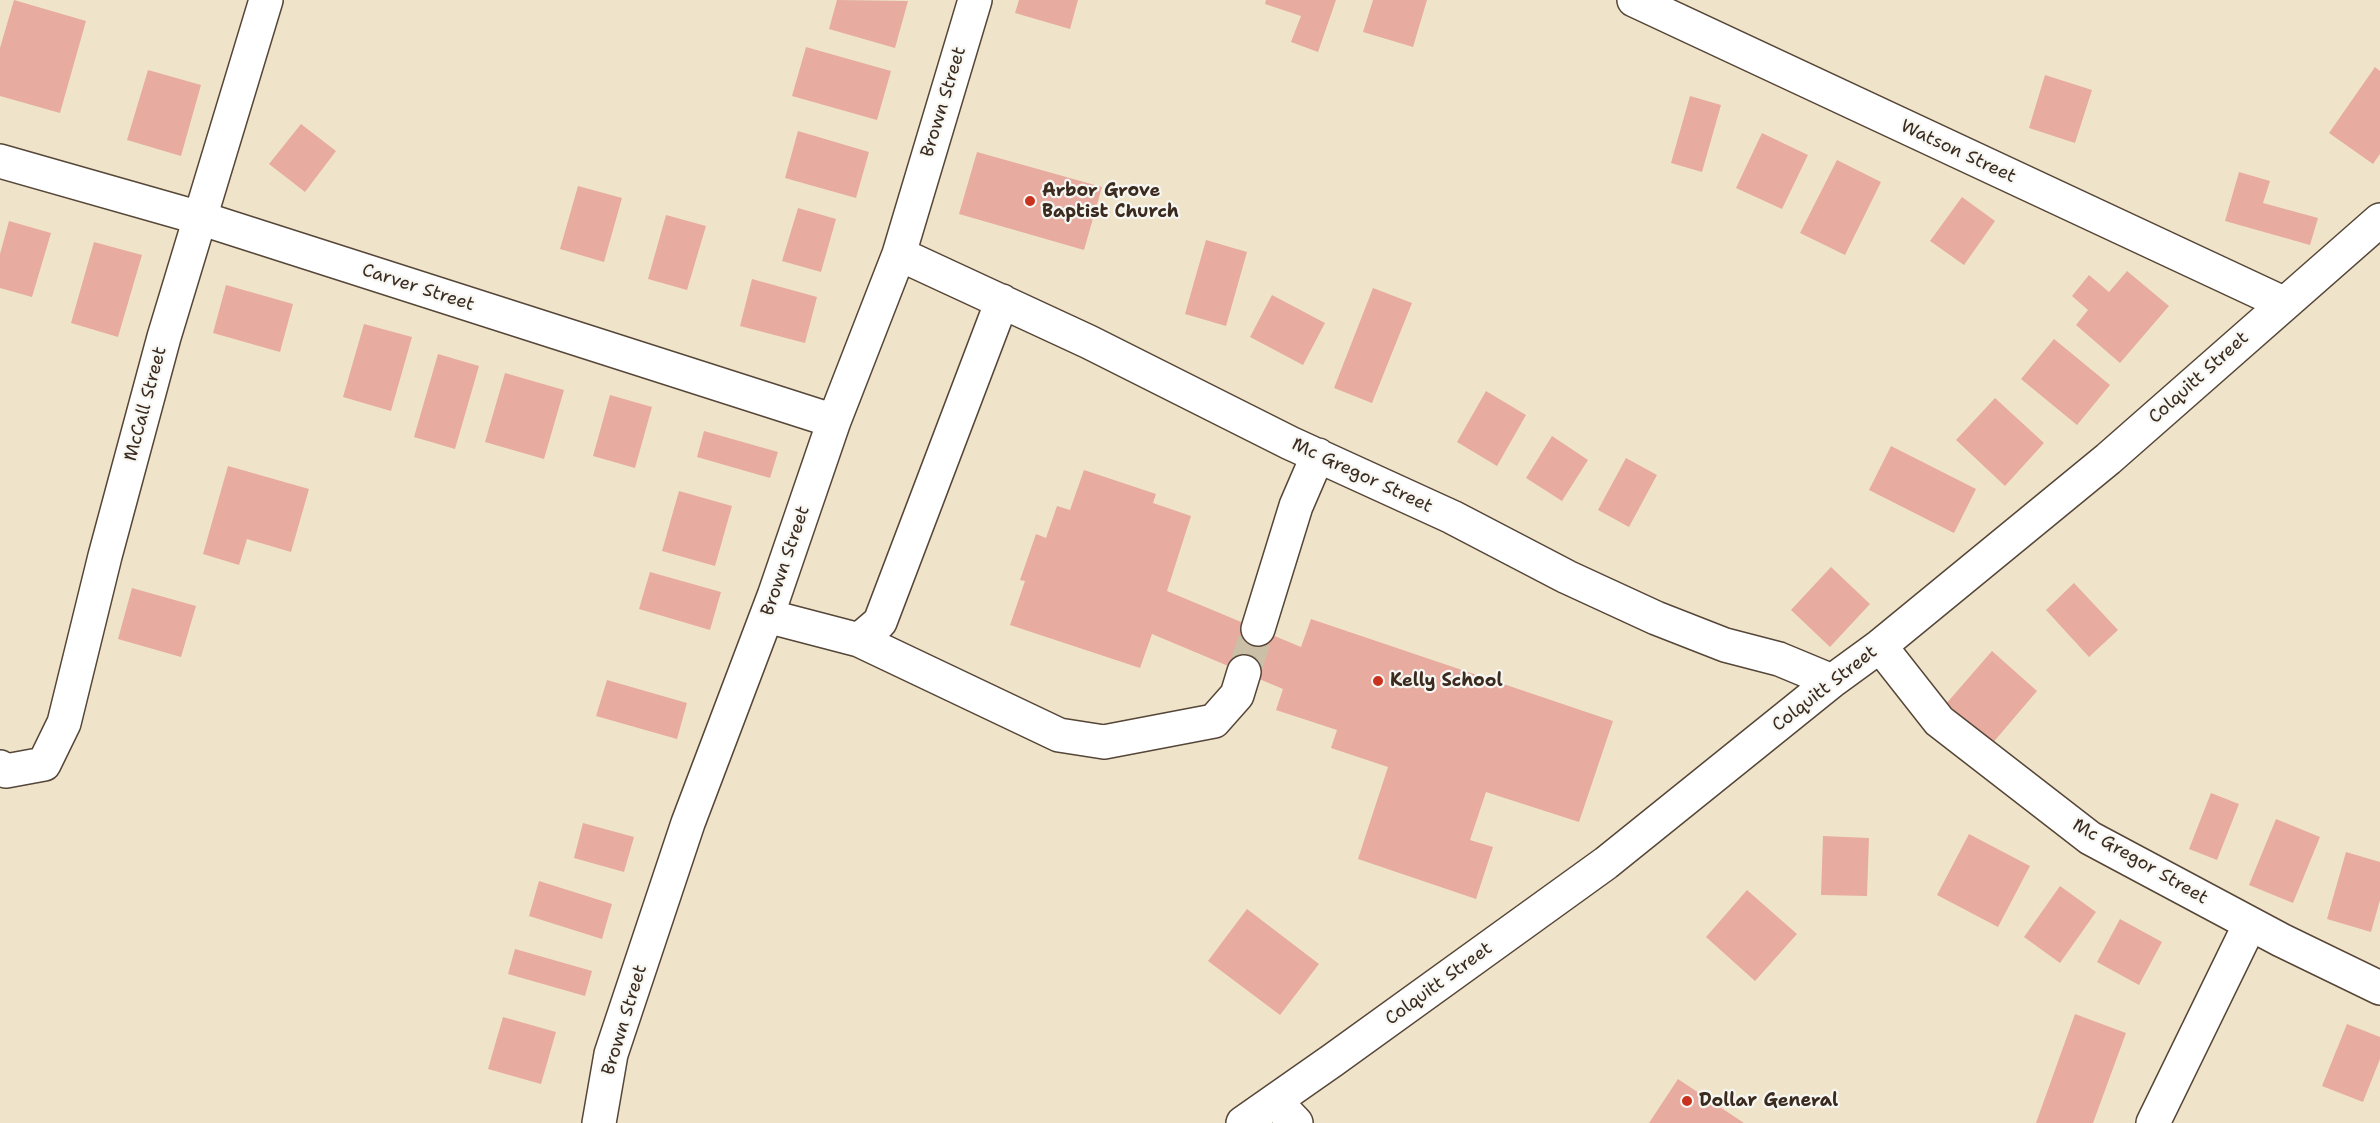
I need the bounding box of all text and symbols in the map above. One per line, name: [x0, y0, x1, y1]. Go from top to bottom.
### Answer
street label: Brown Street: [917, 44, 971, 160]
street label: Watson Street: [1897, 116, 2019, 188]
place label: Arbor Grove Baptist Church: [1042, 180, 1179, 222]
marker: Arbor Grove Baptist Church: [1023, 194, 1037, 208]
street label: Carver Street: [359, 260, 477, 316]
street label: Colquitt Street: [2145, 327, 2253, 429]
street label: McCall Street: [120, 344, 172, 464]
street label: Mc Gregor Street: [1288, 434, 1436, 518]
street label: Brown Street: [757, 503, 815, 619]
street label: Colquitt Street: [1768, 641, 1882, 737]
place label: Kelly School: [1390, 670, 1503, 692]
marker: Kelly School: [1371, 674, 1385, 688]
street label: Mc Gregor Street: [2068, 814, 2212, 910]
street label: Colquitt Street: [1381, 938, 1497, 1030]
street label: Brown Street: [598, 962, 652, 1078]
place label: Dollar General: [1699, 1090, 1838, 1112]
marker: Dollar General: [1680, 1094, 1694, 1108]

